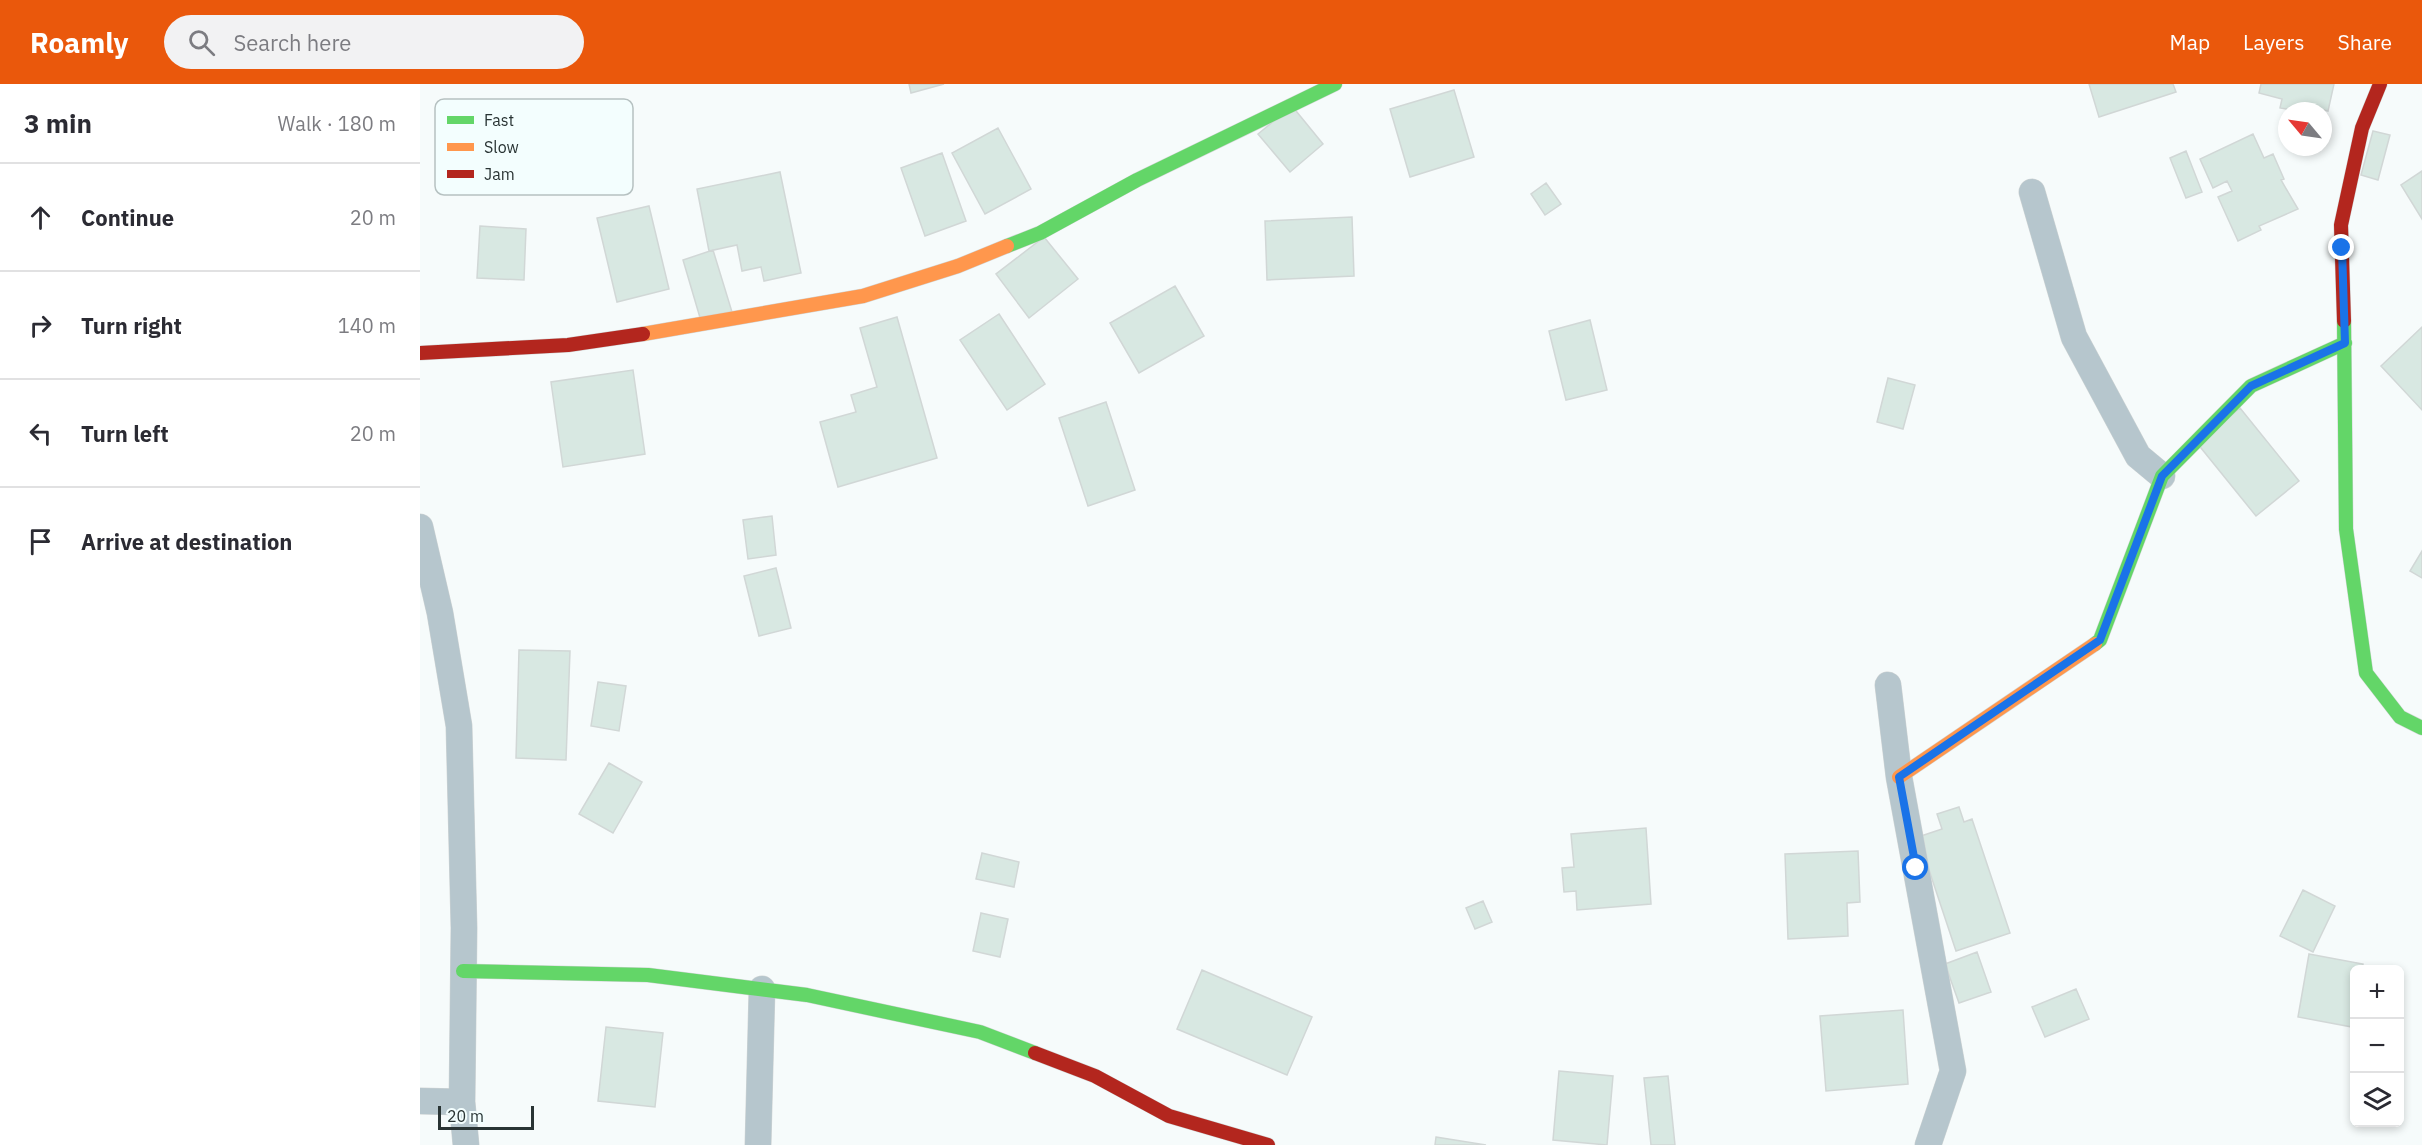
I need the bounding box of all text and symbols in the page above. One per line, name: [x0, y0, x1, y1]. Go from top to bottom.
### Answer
search box: [164, 15, 584, 69]
text: Roamly: [30, 24, 128, 61]
icon: search: [185, 26, 218, 59]
text: Search here: [233, 28, 351, 57]
text: Map: [2170, 28, 2210, 56]
text: Layers: [2243, 28, 2305, 56]
text: Share: [2338, 28, 2392, 56]
legend: [435, 99, 633, 195]
north arrow: [2278, 102, 2332, 156]
text: 3 min: [24, 106, 92, 140]
text: Walk · 180 m: [278, 110, 396, 137]
text: Fast: [484, 110, 514, 130]
text: Slow: [484, 137, 519, 157]
text: Jam: [484, 164, 515, 184]
icon: ahead: [24, 201, 57, 234]
text: Continue: [81, 203, 174, 232]
text: 20 m: [350, 204, 396, 231]
route end: [2328, 234, 2354, 260]
icon: right: [24, 309, 57, 342]
text: Turn right: [81, 311, 182, 340]
text: 140 m: [338, 312, 396, 339]
icon: left: [24, 417, 57, 450]
text: Turn left: [81, 419, 169, 448]
text: 20 m: [350, 420, 396, 447]
icon: arrive: [24, 525, 57, 558]
text: Arrive at destination: [81, 527, 292, 556]
route start: [1902, 854, 1928, 880]
map controls: [2350, 965, 2404, 1127]
button: +: [2350, 965, 2404, 1019]
button: −: [2350, 1019, 2404, 1073]
button: layers: [2350, 1073, 2404, 1127]
scale bar: [438, 1103, 534, 1130]
text: 20 m: [447, 1106, 484, 1126]

